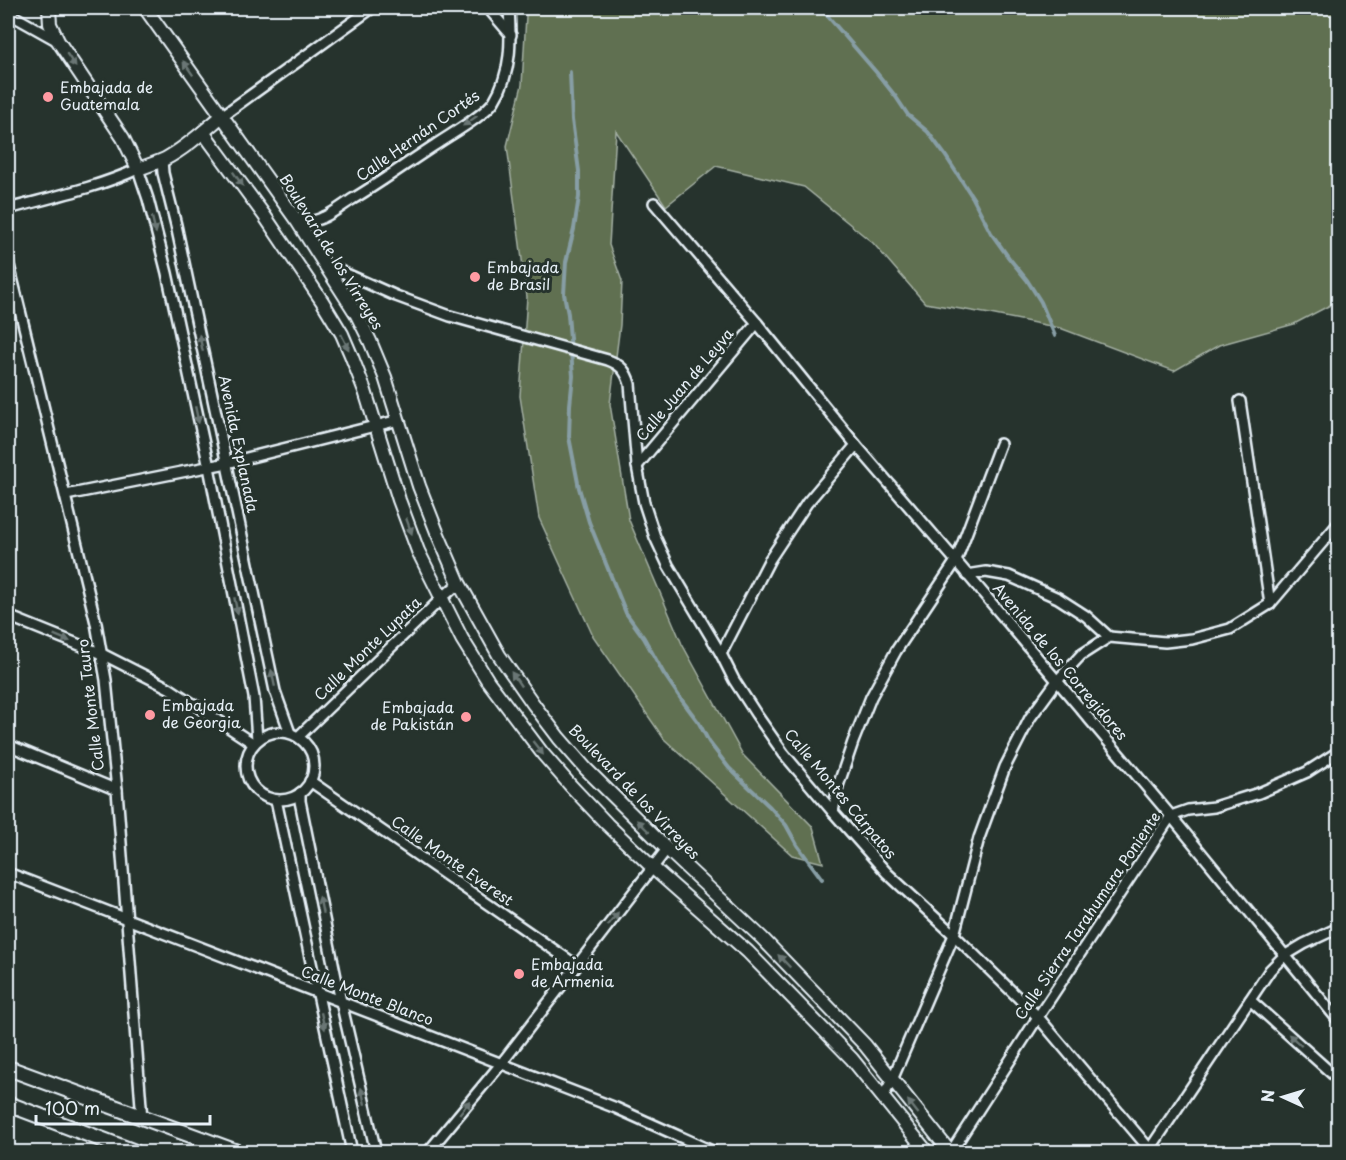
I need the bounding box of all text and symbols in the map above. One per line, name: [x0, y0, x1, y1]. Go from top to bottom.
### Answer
one-way arrow: [66, 52, 77, 68]
one-way arrow: [182, 61, 194, 77]
place label: Embajada de Guatemala: [60, 75, 153, 115]
street label: Calle Hernán Cortés: [351, 83, 484, 186]
marker: Embajada de Guatemala: [41, 90, 55, 104]
one-way arrow: [462, 115, 478, 127]
street label: Boulevard de los Virreyes: [275, 169, 390, 334]
one-way arrow: [232, 170, 244, 186]
one-way arrow: [150, 216, 160, 234]
place label: Embajada de Brasil: [487, 255, 559, 295]
marker: Embajada de Brasil: [468, 270, 482, 284]
street label: Calle Juan de Leyva: [630, 322, 739, 446]
one-way arrow: [340, 333, 349, 350]
one-way arrow: [196, 334, 206, 353]
street label: Avenida Explanada: [214, 373, 265, 515]
one-way arrow: [193, 406, 203, 424]
one-way arrow: [404, 517, 414, 535]
street label: Avenida de los Corregidores: [988, 577, 1134, 745]
street label: Calle Monte Lupata: [308, 590, 426, 705]
one-way arrow: [232, 597, 241, 616]
one-way arrow: [53, 633, 71, 643]
street label: Calle Monte Tauro: [70, 638, 109, 772]
one-way arrow: [267, 669, 277, 687]
one-way arrow: [511, 671, 522, 687]
place label: Embajada de Georgia: [162, 693, 241, 733]
place label: Embajada de Pakistán: [370, 695, 455, 735]
marker: Embajada de Georgia: [143, 708, 157, 722]
marker: Embajada de Pakistán: [459, 710, 473, 724]
street label: Boulevard de los Virreyes: [564, 718, 706, 864]
street label: Calle Montes Cárpatos: [780, 723, 903, 863]
one-way arrow: [531, 740, 543, 755]
street label: Calle Sierra Tarahumara Poniente: [1008, 806, 1165, 1024]
street label: Calle Monte Everest: [387, 809, 519, 911]
one-way arrow: [636, 819, 651, 833]
one-way arrow: [316, 895, 325, 914]
one-way arrow: [606, 911, 618, 926]
place label: Embajada de Armenia: [531, 952, 614, 992]
one-way arrow: [778, 954, 791, 969]
street label: Calle Monte Blanco: [298, 959, 437, 1030]
marker: Embajada de Armenia: [512, 967, 526, 981]
one-way arrow: [319, 1012, 329, 1031]
one-way arrow: [1288, 1034, 1303, 1047]
north arrow: [1253, 1067, 1313, 1127]
one-way arrow: [357, 1086, 367, 1105]
scale bar: [36, 1088, 210, 1126]
text: N: [1255, 1089, 1279, 1103]
text: 100 m: [45, 1094, 100, 1121]
one-way arrow: [907, 1099, 920, 1115]
one-way arrow: [458, 1100, 471, 1115]

